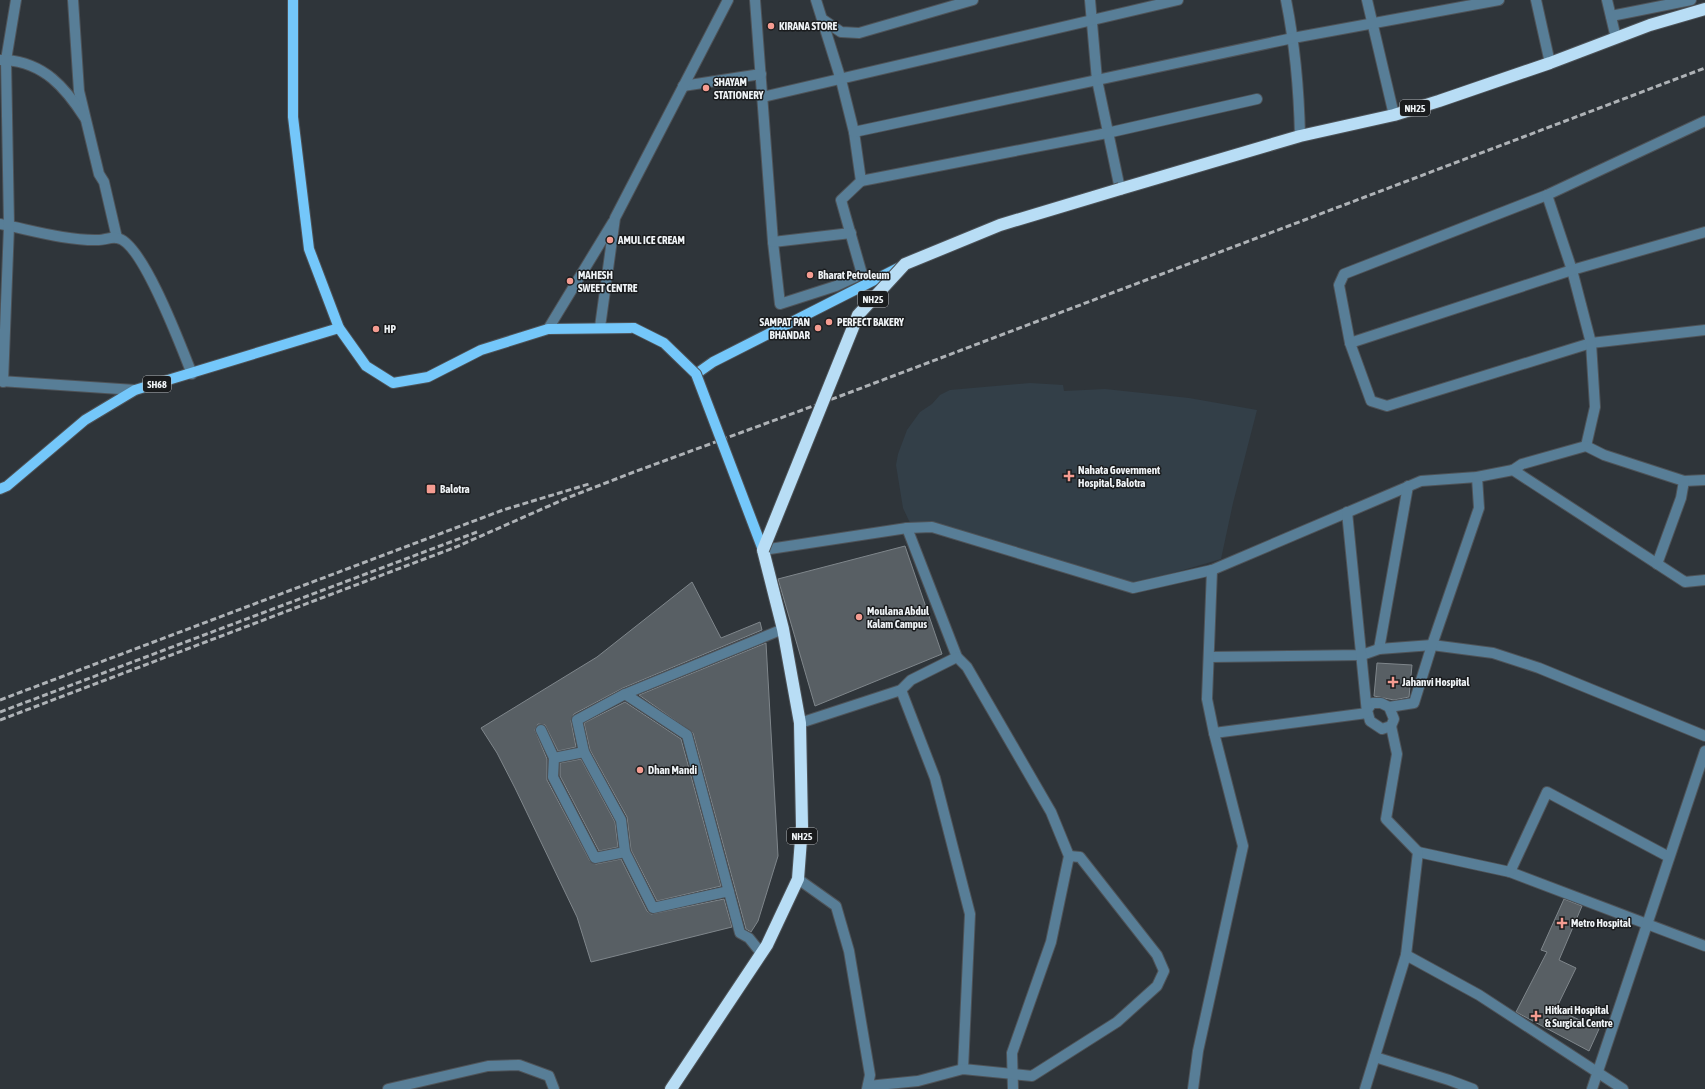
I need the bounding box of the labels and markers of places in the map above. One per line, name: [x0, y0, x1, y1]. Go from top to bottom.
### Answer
place label: KIRANA STORE: [779, 20, 838, 32]
marker: KIRANA STORE: [766, 21, 776, 31]
place label: SHAYAM STATIONERY: [714, 76, 764, 101]
marker: SHAYAM STATIONERY: [701, 83, 711, 93]
place label: AMUL ICE CREAM: [617, 234, 685, 246]
marker: AMUL ICE CREAM: [605, 235, 615, 245]
place label: MAHESH SWEET CENTRE: [578, 269, 638, 294]
place label: Bharat Petroleum: [818, 269, 889, 281]
marker: Bharat Petroleum: [805, 270, 815, 280]
marker: MAHESH SWEET CENTRE: [565, 276, 575, 286]
place label: SAMPAT PAN BHANDAR: [760, 316, 810, 341]
place label: PERFECT BAKERY: [837, 316, 904, 328]
marker: PERFECT BAKERY: [824, 317, 834, 327]
place label: HP: [384, 323, 396, 335]
marker: SAMPAT PAN BHANDAR: [813, 323, 823, 333]
marker: HP: [371, 324, 381, 334]
place label: Nahata Government Hospital, Balotra: [1078, 464, 1161, 489]
marker: Nahata Government Hospital, Balotra: [1063, 470, 1075, 482]
marker: Balotra: [425, 483, 437, 495]
place label: Balotra: [440, 483, 470, 495]
place label: Moulana Abdul Kalam Campus: [867, 605, 930, 630]
marker: Moulana Abdul Kalam Campus: [854, 612, 864, 622]
marker: Jahanvi Hospital: [1387, 676, 1399, 688]
place label: Jahanvi Hospital: [1401, 676, 1470, 688]
place label: Dhan Mandi: [648, 764, 697, 776]
marker: Dhan Mandi: [635, 765, 645, 775]
marker: Metro Hospital: [1556, 917, 1568, 929]
place label: Metro Hospital: [1571, 917, 1632, 929]
place label: Hitkari Hospital & Surgical Centre: [1545, 1004, 1613, 1029]
marker: Hitkari Hospital & Surgical Centre: [1530, 1010, 1542, 1022]

